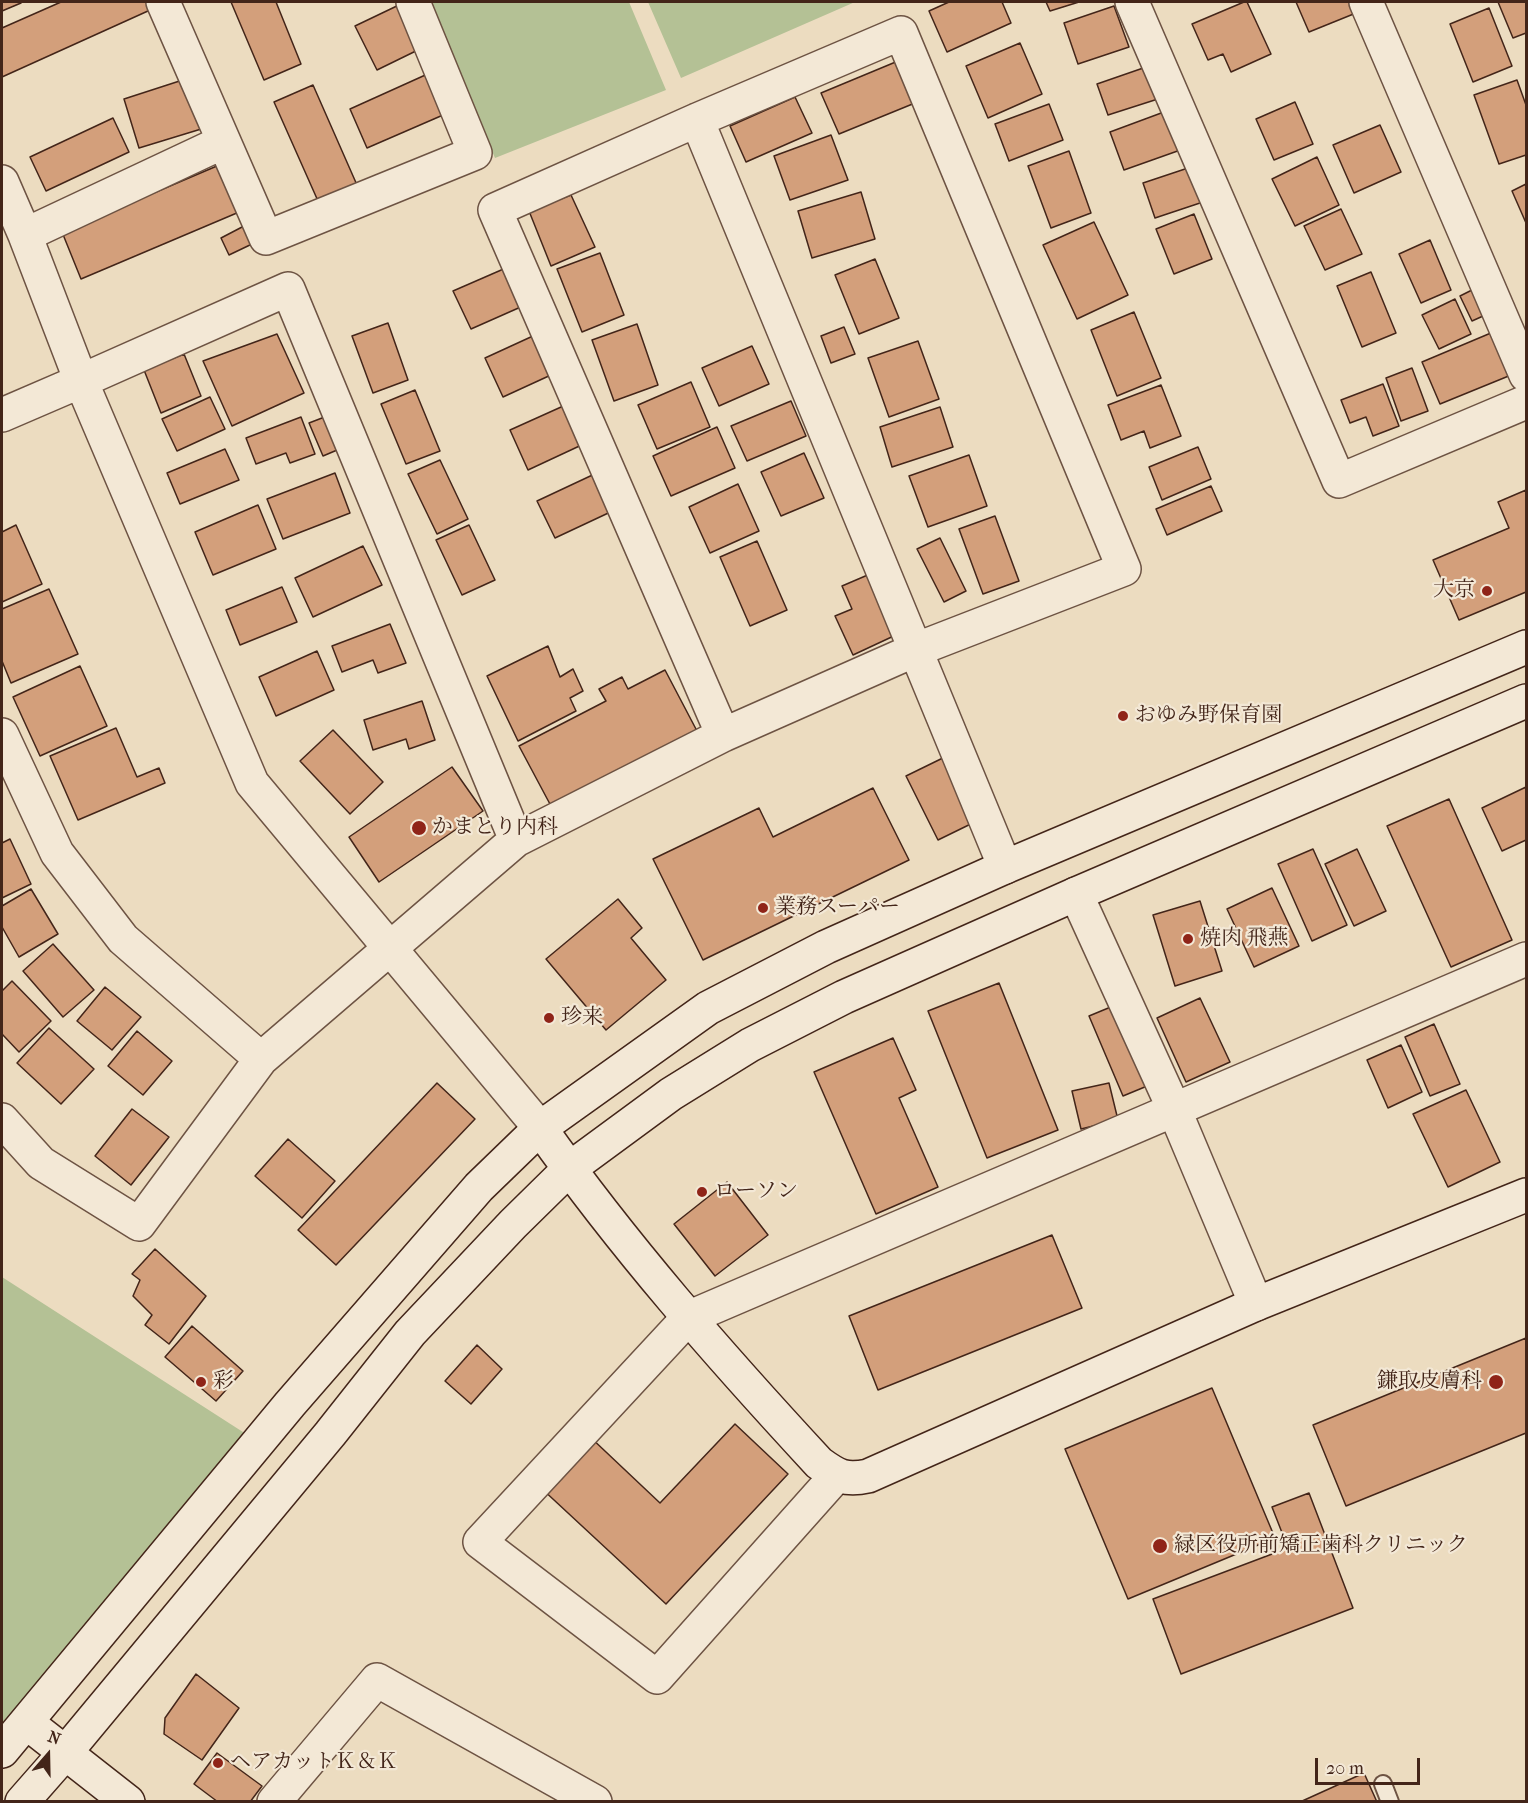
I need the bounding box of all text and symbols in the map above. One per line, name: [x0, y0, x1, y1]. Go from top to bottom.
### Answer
place label: 大京: [1433, 578, 1475, 604]
marker: 大京: [1480, 584, 1494, 598]
place label: おゆみ野保育園: [1135, 703, 1282, 729]
marker: おゆみ野保育園: [1116, 709, 1130, 723]
place label: かまとり内科: [432, 815, 558, 841]
marker: かまとり内科: [410, 819, 428, 837]
place label: 業務スーパー: [775, 895, 900, 921]
marker: 業務スーパー: [756, 901, 770, 915]
place label: 焼肉 飛燕: [1200, 926, 1289, 952]
marker: 焼肉 飛燕: [1181, 932, 1195, 946]
place label: 珍来: [561, 1005, 603, 1031]
marker: 珍来: [542, 1011, 556, 1025]
place label: ローソン: [714, 1179, 798, 1205]
marker: ローソン: [695, 1185, 709, 1199]
place label: 彩: [213, 1369, 234, 1395]
place label: 鎌取皮膚科: [1377, 1369, 1482, 1395]
marker: 鎌取皮膚科: [1487, 1373, 1505, 1391]
marker: 彩: [194, 1375, 208, 1389]
place label: 緑区役所前矯正歯科クリニック: [1174, 1533, 1468, 1559]
marker: 緑区役所前矯正歯科クリニック: [1151, 1537, 1169, 1555]
north arrow: [18, 1725, 78, 1785]
text: N: [45, 1727, 63, 1749]
scale bar: [1318, 1746, 1423, 1784]
place label: ヘアカットＫ＆Ｋ: [230, 1750, 398, 1776]
marker: ヘアカットＫ＆Ｋ: [211, 1756, 225, 1770]
text: 20 m: [1326, 1758, 1364, 1779]

